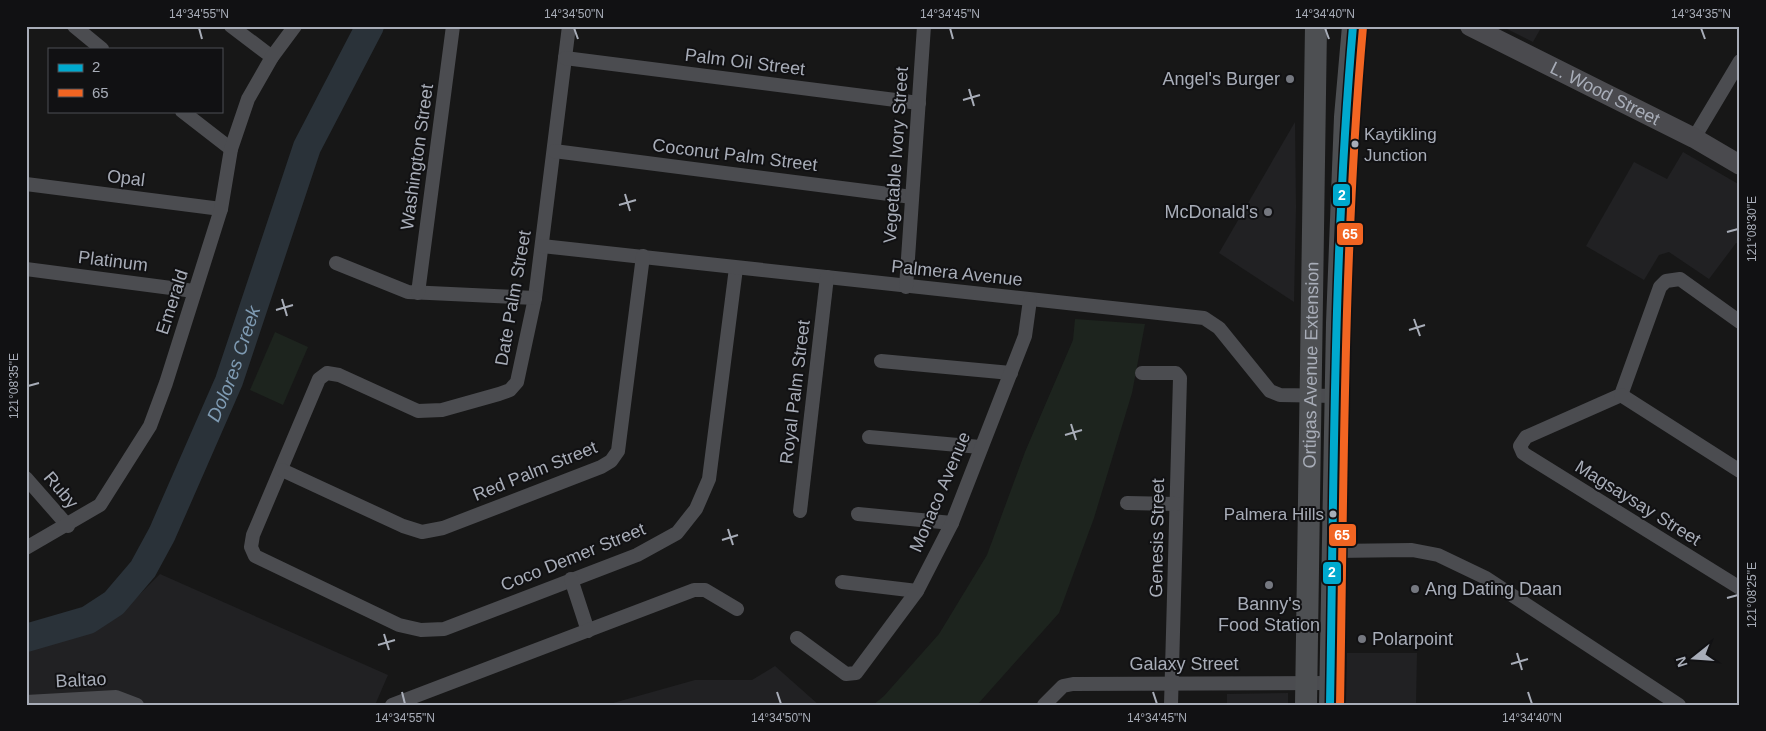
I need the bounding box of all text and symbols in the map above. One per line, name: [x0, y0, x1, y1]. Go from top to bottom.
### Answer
text: 14°34'55"N: [169, 7, 229, 21]
text: 14°34'50"N: [544, 7, 604, 21]
text: 14°34'45"N: [920, 7, 980, 21]
text: 14°34'40"N: [1295, 7, 1355, 21]
text: 14°34'35"N: [1671, 7, 1731, 21]
street label: Palm Oil Street: [684, 45, 806, 79]
legend: [48, 48, 222, 112]
text: 2: [92, 58, 100, 75]
street label: L. Wood Street: [1547, 58, 1663, 129]
street label: Vegetable Ivory Street: [880, 66, 912, 244]
place label: Angel's Burger: [1162, 69, 1280, 89]
marker: Angel's Burger: [1284, 73, 1296, 85]
street label: Washington Street: [397, 83, 437, 231]
text: 65: [92, 84, 109, 101]
place label: Kaytikling Junction: [1364, 125, 1437, 165]
street label: Coconut Palm Street: [651, 135, 819, 175]
marker: Kaytikling Junction: [1350, 139, 1360, 149]
street label: Opal: [106, 166, 146, 190]
line badge: 2: [1332, 183, 1351, 207]
text: 2: [1338, 187, 1346, 203]
text: 121°08'30"E: [1745, 196, 1759, 262]
place label: McDonald's: [1165, 202, 1258, 222]
marker: McDonald's: [1262, 206, 1274, 218]
line badge: 65: [1336, 222, 1364, 246]
text: 65: [1342, 226, 1358, 242]
street label: Date Palm Street: [491, 229, 535, 367]
street label: Platinum: [77, 247, 149, 275]
street label: Palmera Avenue: [890, 256, 1024, 290]
street label: Ortigas Avenue Extension: [1299, 261, 1323, 469]
street label: Emerald: [152, 267, 192, 337]
water label: Dolores Creek: [203, 302, 265, 425]
street label: Royal Palm Street: [776, 319, 814, 465]
text: 121°08'35"E: [7, 353, 21, 419]
street label: Monaco Avenue: [906, 429, 974, 555]
street label: Red Palm Street: [470, 437, 600, 505]
street label: Magsaysay Street: [1572, 456, 1704, 550]
street label: Ruby: [40, 468, 82, 512]
street label: Genesis Street: [1146, 478, 1168, 598]
place label: Palmera Hills: [1224, 505, 1324, 524]
marker: Palmera Hills: [1328, 509, 1338, 519]
street label: Coco Demer Street: [498, 519, 648, 595]
line badge: 65: [1328, 523, 1357, 547]
text: 65: [1334, 527, 1350, 543]
line badge: 2: [1322, 561, 1342, 585]
text: 121°08'25"E: [1745, 562, 1759, 628]
text: 2: [1328, 564, 1336, 580]
marker: Banny's Food Station: [1263, 579, 1275, 591]
place label: Ang Dating Daan: [1425, 579, 1562, 599]
marker: Ang Dating Daan: [1409, 583, 1421, 595]
place label: Banny's Food Station: [1218, 594, 1320, 635]
place label: Polarpoint: [1372, 629, 1453, 649]
marker: Polarpoint: [1356, 633, 1368, 645]
north arrow: [1668, 634, 1718, 684]
street label: Galaxy Street: [1129, 654, 1239, 674]
text: N: [1672, 655, 1691, 669]
street label: Baltao: [55, 669, 107, 691]
text: 14°34'55"N: [375, 711, 435, 725]
text: 14°34'50"N: [751, 711, 811, 725]
text: 14°34'45"N: [1127, 711, 1187, 725]
text: 14°34'40"N: [1502, 711, 1562, 725]

